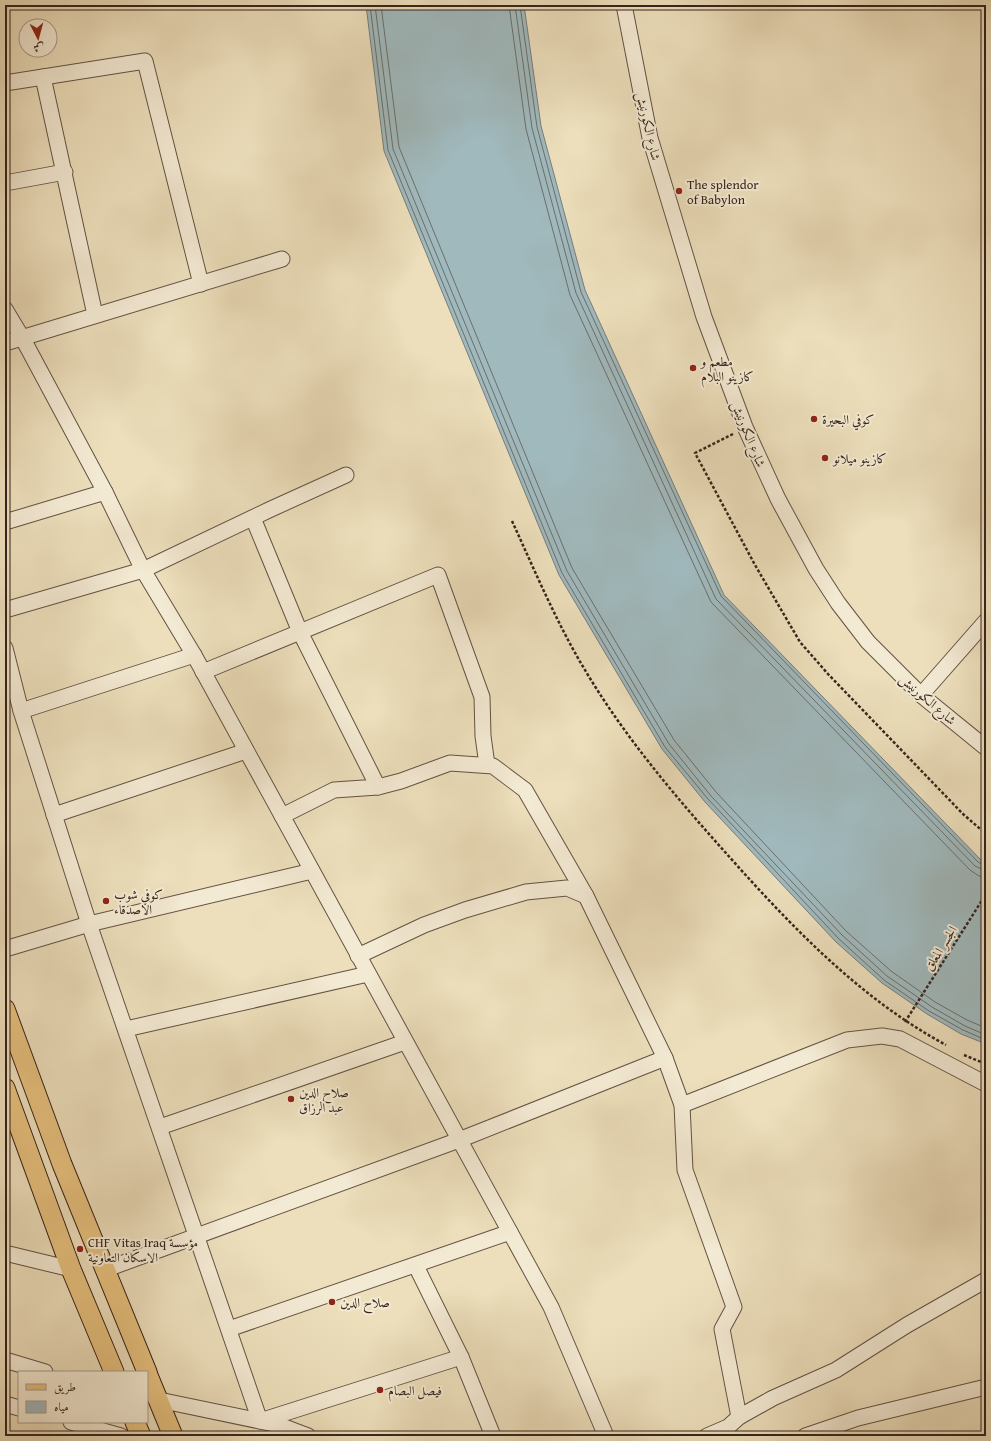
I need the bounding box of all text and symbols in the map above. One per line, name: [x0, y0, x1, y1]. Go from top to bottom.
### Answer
north arrow: [18, 18, 58, 58]
text: ش: [33, 39, 45, 56]
street label: شارع الكورنيش: [629, 90, 666, 163]
place label: The splendor of Babylon: [687, 175, 759, 209]
marker: The splendor of Babylon: [674, 186, 684, 196]
place label: مطعم و كازينو البلام: [699, 352, 754, 388]
marker: مطعم و كازينو البلام: [688, 363, 698, 373]
street label: شارع الكورنيش: [725, 398, 770, 471]
place label: كوفي البحيرة: [822, 410, 874, 431]
marker: كوفي البحيرة: [809, 414, 819, 424]
place label: كازينو ميلانو: [831, 449, 887, 468]
marker: كازينو ميلانو: [820, 453, 830, 463]
street label: شارع الكورنيش: [894, 669, 960, 731]
place label: كوفي شوب الاصدقاء: [114, 885, 163, 919]
marker: كوفي شوب الاصدقاء: [101, 896, 111, 906]
street label: الجسر المعلق: [919, 922, 962, 974]
place label: صلاح الدين عبد الرزاق: [299, 1083, 349, 1117]
marker: صلاح الدين عبد الرزاق: [286, 1094, 296, 1104]
place label: CHF Vitas Iraq مؤسسة الاسكان التعاونية: [88, 1233, 198, 1267]
marker: CHF Vitas Iraq مؤسسة الاسكان التعاونية: [75, 1244, 85, 1254]
place label: صلاح الدين: [340, 1293, 390, 1314]
marker: صلاح الدين: [327, 1297, 337, 1307]
legend: [18, 1371, 148, 1423]
text: طريق: [54, 1378, 76, 1395]
place label: فيصل البصام: [388, 1381, 442, 1402]
marker: فيصل البصام: [375, 1385, 385, 1395]
text: مياه: [54, 1398, 69, 1415]

